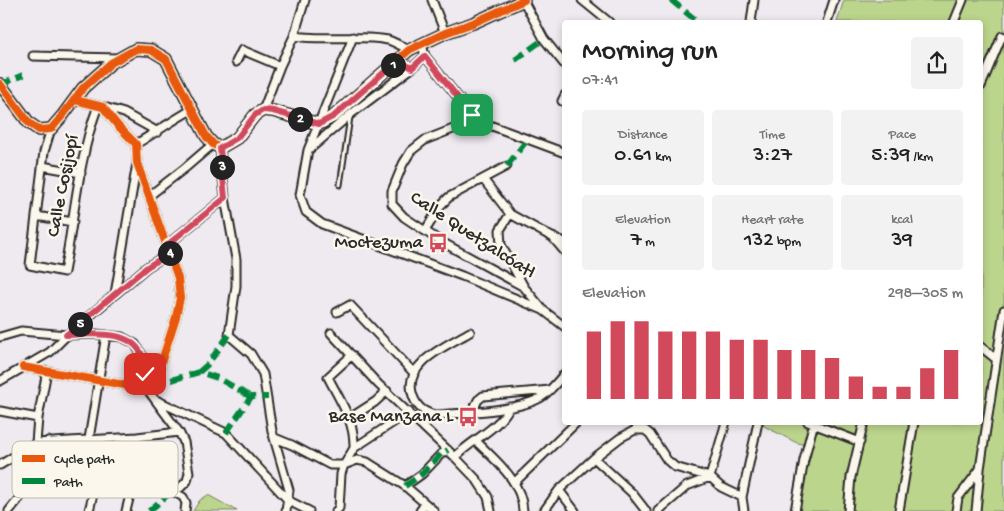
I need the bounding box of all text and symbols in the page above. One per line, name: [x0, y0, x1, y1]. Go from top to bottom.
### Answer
text: Morning run: [582, 36, 717, 69]
button: share: [911, 37, 963, 89]
pin: 1: [380, 52, 406, 78]
text: 1: [391, 57, 396, 74]
text: 07:41: [582, 72, 618, 91]
pin: [451, 94, 493, 136]
icon: arrive: [458, 101, 486, 129]
pin: 2: [288, 106, 312, 132]
text: 2: [297, 111, 304, 128]
text: Distance: [618, 127, 668, 144]
text: Time: [760, 127, 785, 144]
text: Pace: [888, 127, 916, 144]
street label: Calle Cosijopí: [43, 132, 85, 239]
text: 0.61: [614, 144, 652, 169]
text: 3:27: [753, 144, 792, 169]
text: 5:39: [871, 144, 910, 169]
text: km: [652, 149, 671, 166]
text: /km: [910, 149, 933, 166]
pin: 3: [210, 154, 234, 180]
text: 3: [219, 159, 226, 176]
street label: Calle Quetzalcóatl: [405, 187, 539, 285]
text: Elevation: [615, 212, 671, 229]
text: Heart rate: [741, 212, 804, 229]
text: kcal: [891, 212, 913, 229]
text: 7: [631, 229, 642, 254]
text: 132: [744, 229, 774, 254]
text: 39: [891, 229, 913, 254]
place label: Moctezuma: [335, 232, 424, 255]
bus stop icon: Moctezuma: [427, 232, 449, 254]
text: m: [642, 234, 655, 251]
text: bpm: [774, 234, 801, 251]
pin: 4: [158, 240, 182, 266]
text: 4: [167, 245, 174, 262]
text: Elevation: [582, 285, 646, 304]
text: 298–305 m: [888, 285, 963, 304]
pin: 5: [68, 312, 92, 336]
text: 5: [77, 316, 84, 333]
pin: [124, 353, 166, 395]
icon: check: [131, 360, 159, 388]
place label: Base Manzana L: [328, 406, 454, 429]
bus stop icon: Base Manzana L: [457, 406, 479, 428]
legend: [12, 441, 178, 498]
text: Cycle path: [54, 452, 115, 469]
text: Path: [53, 475, 83, 492]

